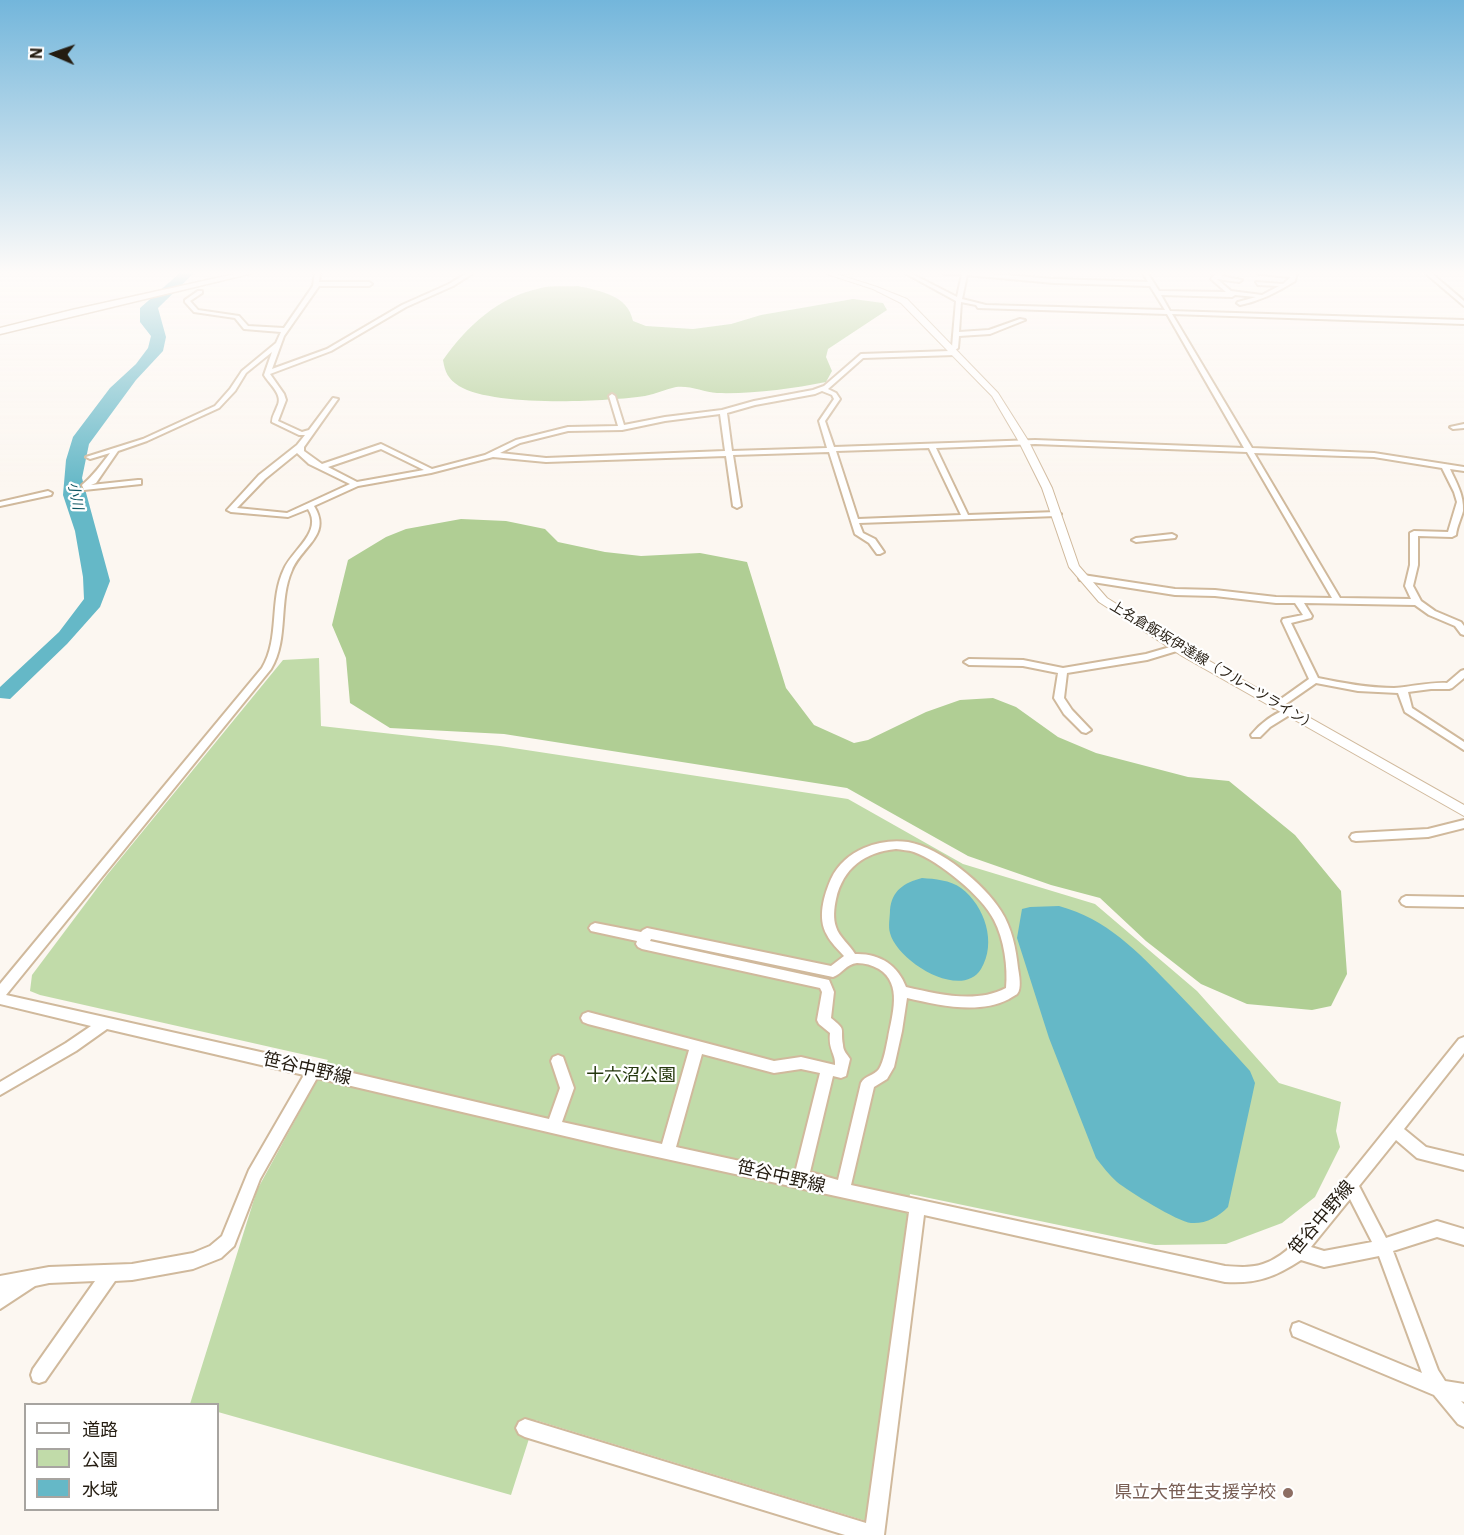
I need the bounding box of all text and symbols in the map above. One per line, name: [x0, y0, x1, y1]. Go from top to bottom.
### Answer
north arrow: [24, 24, 84, 84]
text: N: [26, 47, 46, 60]
water label: 小川: [64, 481, 86, 511]
street label: 上名倉飯坂伊達線（フルーツライン）: [1107, 598, 1319, 734]
street label: 笹谷中野線: [261, 1048, 353, 1090]
park label: 十六沼公園: [586, 1065, 676, 1087]
street label: 笹谷中野線: [735, 1156, 827, 1198]
street label: 笹谷中野線: [1285, 1177, 1359, 1259]
legend: [24, 1403, 219, 1511]
text: 道路: [82, 1418, 118, 1441]
text: 公園: [82, 1448, 118, 1471]
text: 水域: [82, 1478, 118, 1501]
place label: 県立大笹生支援学校: [1114, 1482, 1276, 1504]
marker: 県立大笹生支援学校: [1281, 1486, 1295, 1500]

